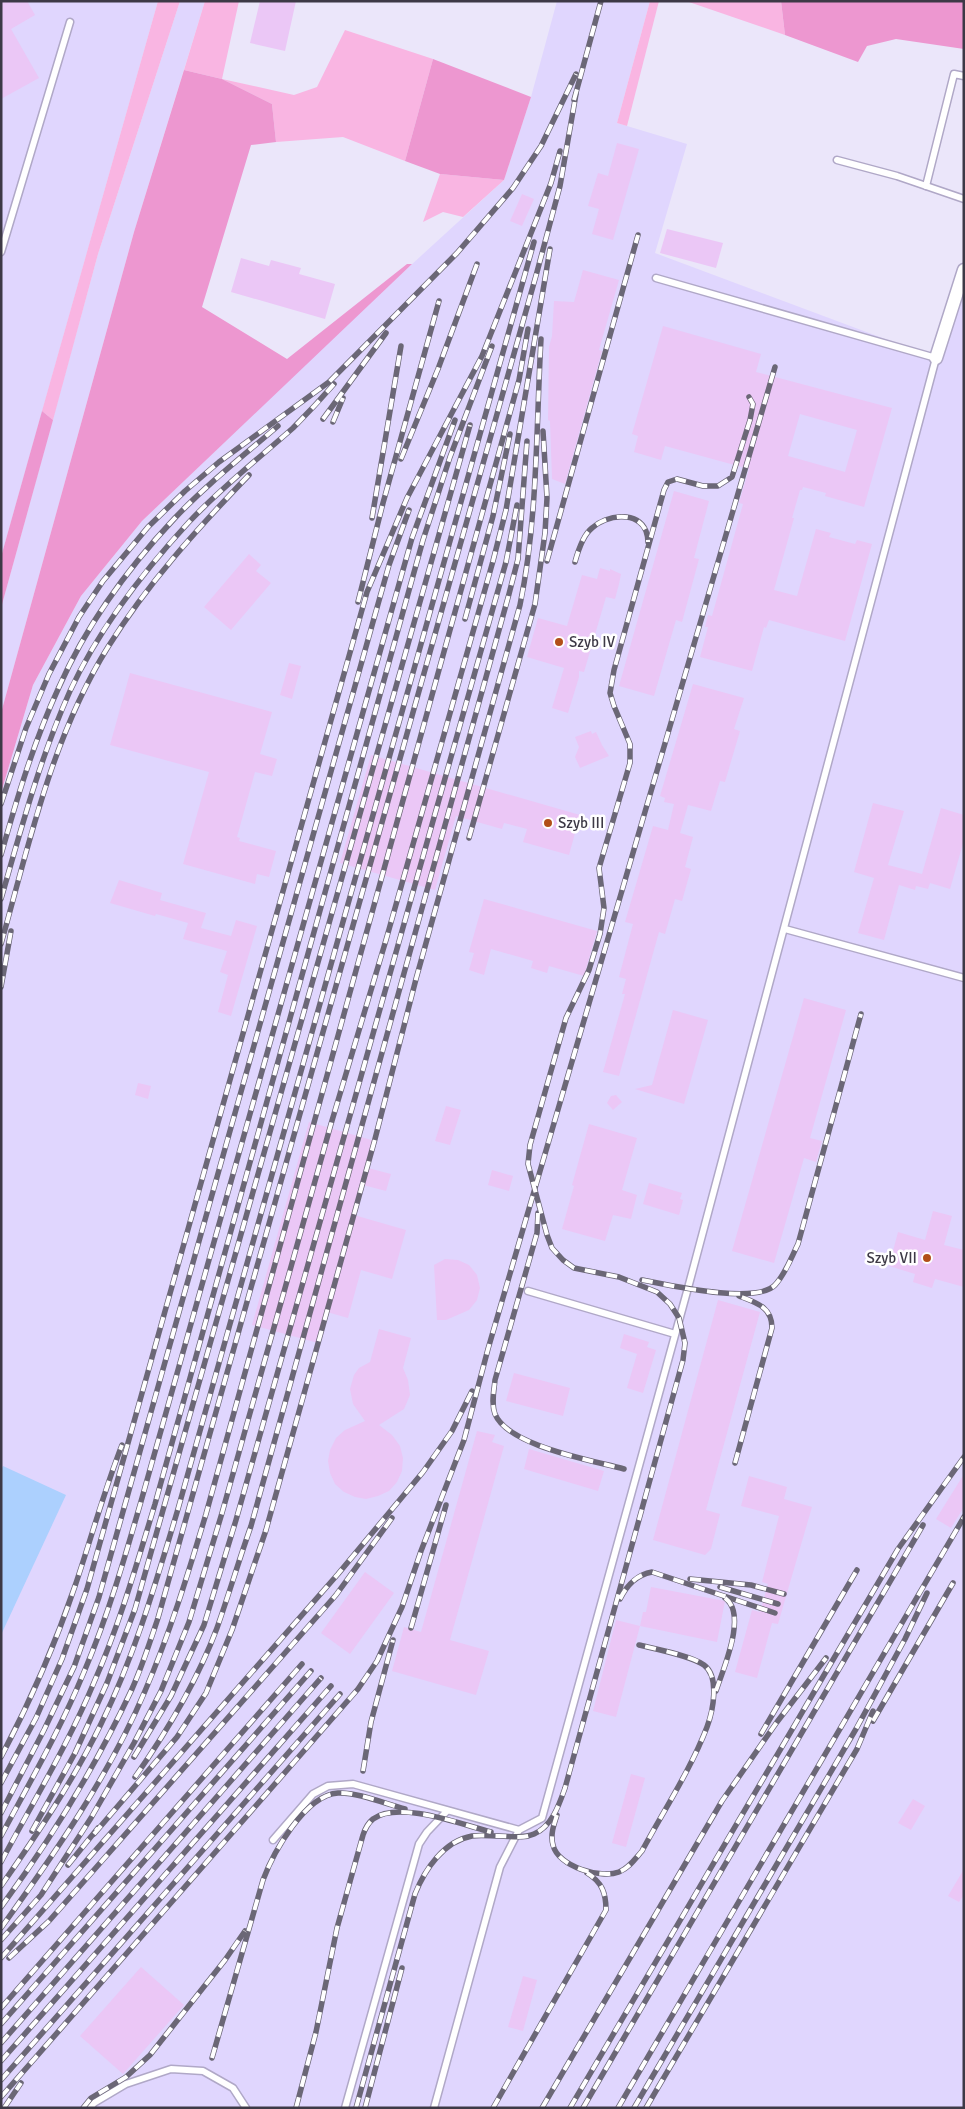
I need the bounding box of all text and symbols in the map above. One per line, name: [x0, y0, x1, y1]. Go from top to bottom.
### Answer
place label: Szyb IV: [569, 633, 616, 651]
marker: Szyb IV: [553, 636, 565, 648]
place label: Szyb III: [558, 814, 604, 832]
marker: Szyb III: [542, 817, 554, 829]
place label: Szyb VII: [866, 1249, 917, 1267]
marker: Szyb VII: [921, 1252, 933, 1264]

